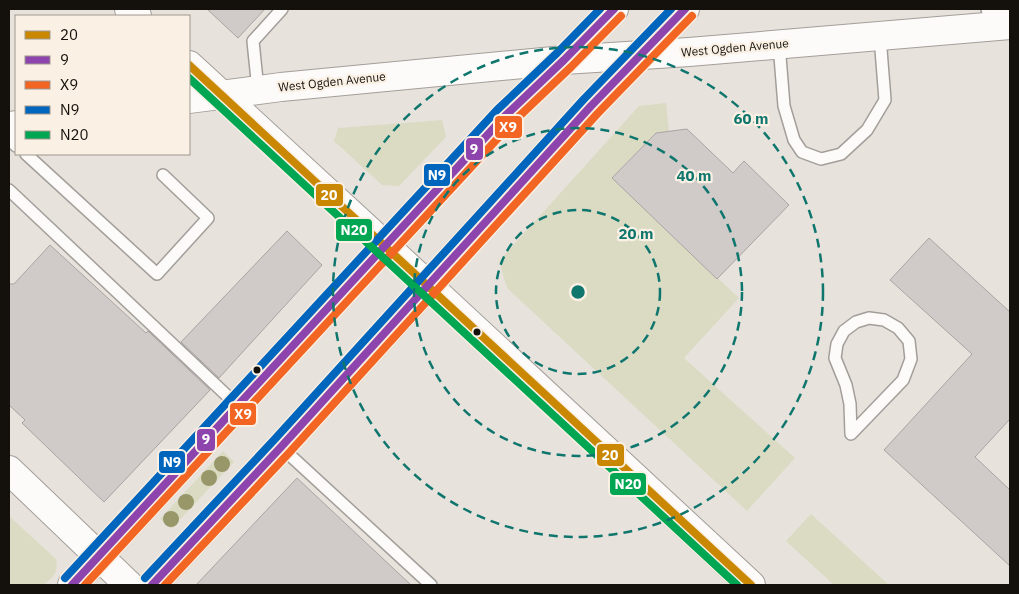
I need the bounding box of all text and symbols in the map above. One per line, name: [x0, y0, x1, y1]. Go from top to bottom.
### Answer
legend: [15, 15, 190, 155]
text: 20: [60, 25, 78, 44]
street label: West Ogden Avenue: [681, 35, 790, 60]
text: 9: [60, 50, 69, 69]
street label: West Ogden Avenue: [277, 68, 387, 95]
text: X9: [60, 75, 78, 94]
text: N9: [60, 100, 80, 119]
text: 60 m: [734, 109, 768, 128]
line badge: X9: [494, 115, 523, 139]
text: X9: [499, 118, 517, 136]
text: N20: [60, 125, 89, 144]
line badge: 9: [465, 137, 484, 161]
text: 9: [470, 140, 478, 158]
line badge: N9: [423, 163, 451, 187]
text: N9: [428, 166, 446, 184]
text: 40 m: [677, 166, 711, 185]
line badge: 20: [315, 183, 344, 207]
text: 20: [321, 186, 337, 204]
line badge: N20: [335, 218, 373, 242]
text: N20: [341, 221, 367, 239]
text: 20 m: [619, 224, 653, 243]
centre of rings: [569, 283, 587, 301]
unlabelled marker: [472, 327, 482, 337]
unlabelled marker: [252, 365, 262, 375]
line badge: X9: [229, 402, 257, 426]
text: X9: [234, 405, 252, 423]
line badge: 9: [196, 428, 216, 452]
text: 9: [202, 430, 210, 448]
line badge: 20: [596, 443, 625, 467]
text: 20: [602, 446, 618, 464]
line badge: N9: [158, 450, 186, 474]
text: N9: [163, 453, 181, 471]
line badge: N20: [609, 472, 647, 496]
text: N20: [615, 475, 641, 493]

